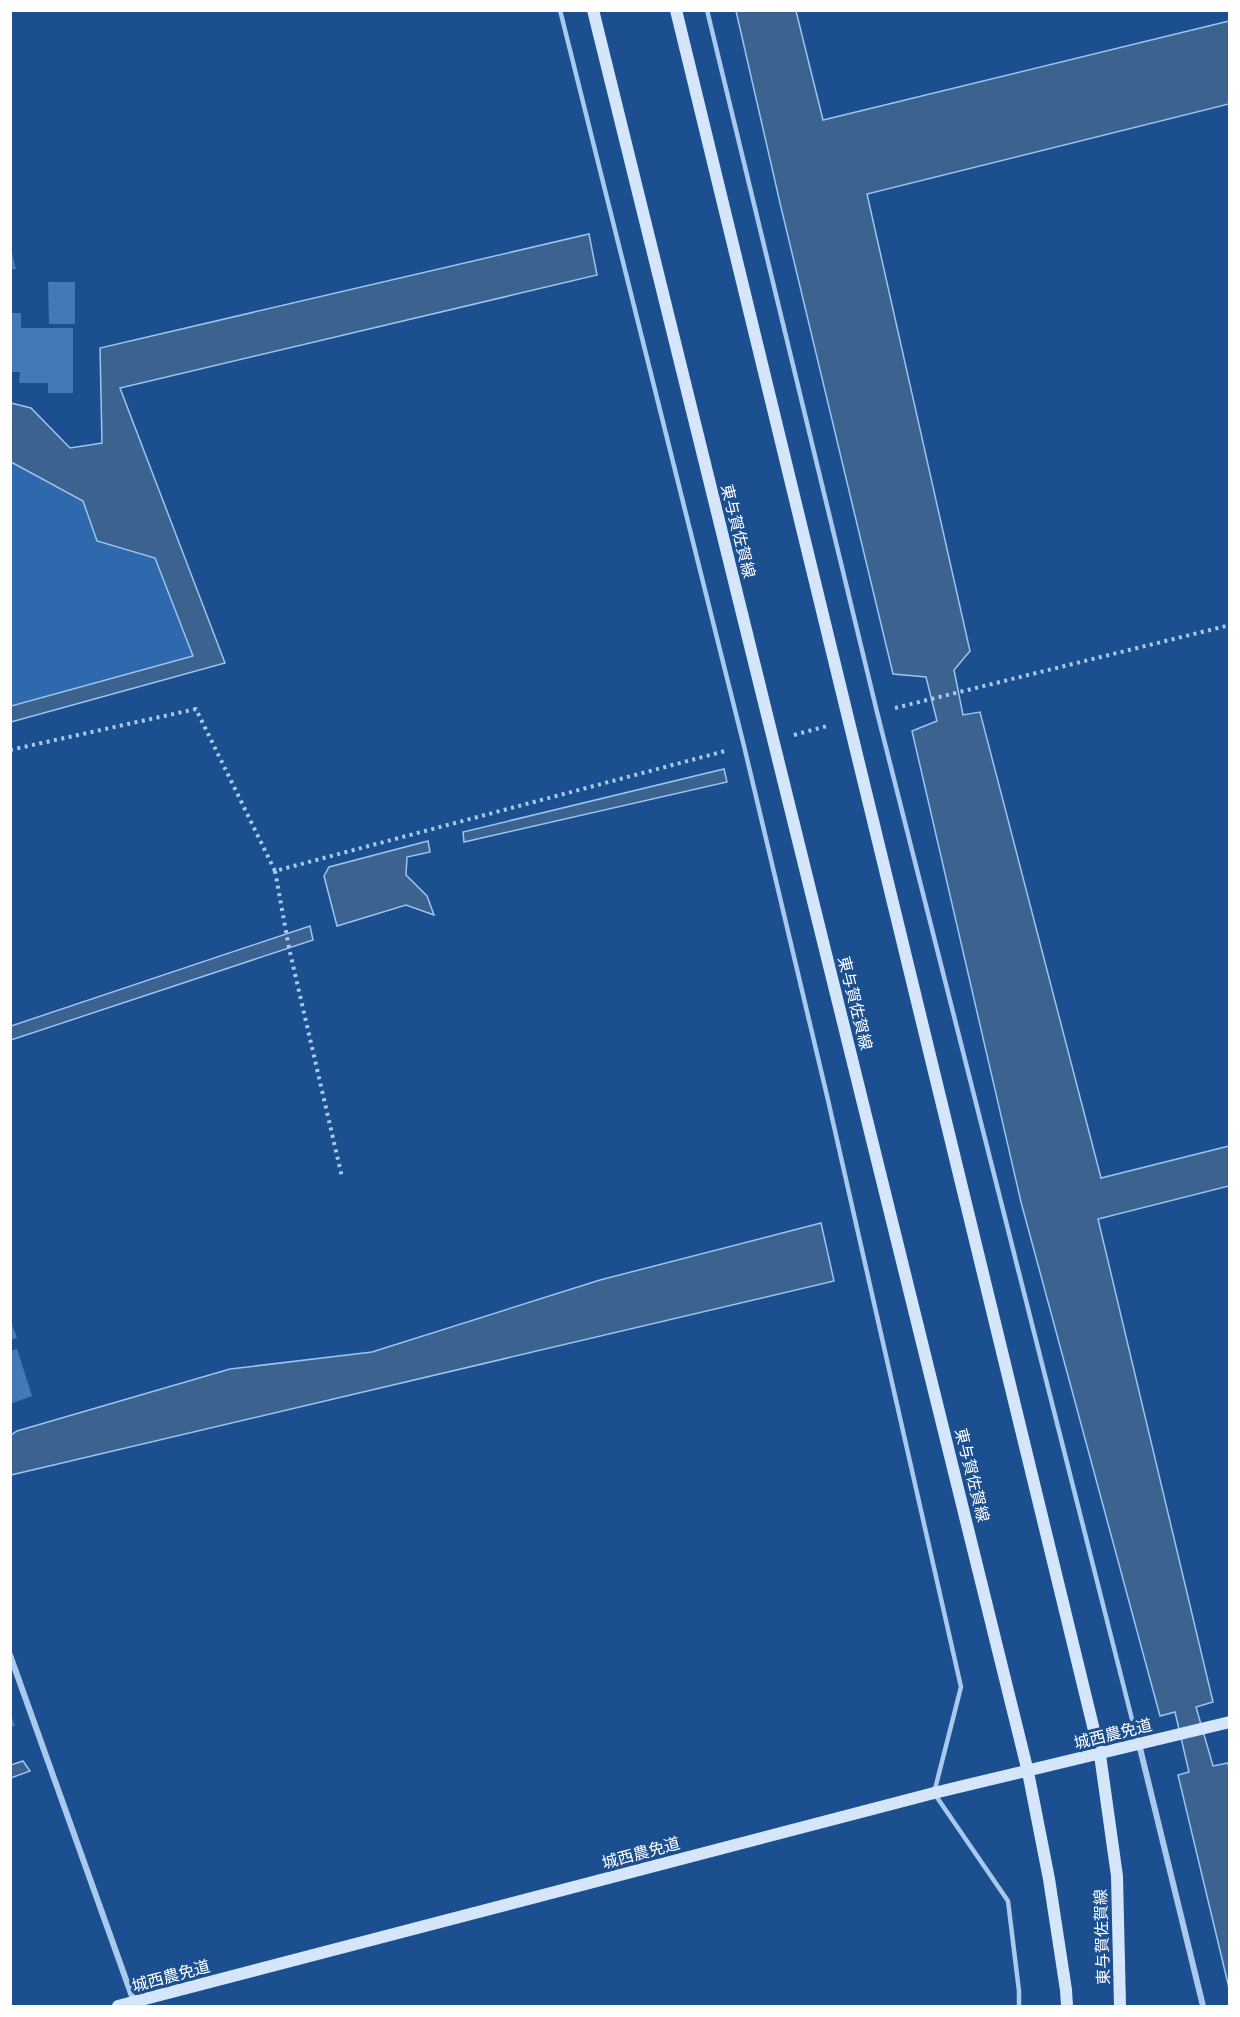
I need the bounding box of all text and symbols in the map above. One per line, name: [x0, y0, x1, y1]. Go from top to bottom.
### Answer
street label: 東与賀佐賀線: [717, 482, 759, 580]
street label: 東与賀佐賀線: [834, 954, 876, 1052]
street label: 東与賀佐賀線: [951, 1426, 993, 1524]
street label: 城西農免道: [1072, 1715, 1154, 1753]
street label: 城西農免道: [600, 1833, 682, 1873]
street label: 東与賀佐賀線: [1091, 1889, 1113, 1985]
street label: 城西農免道: [130, 1956, 212, 1996]

